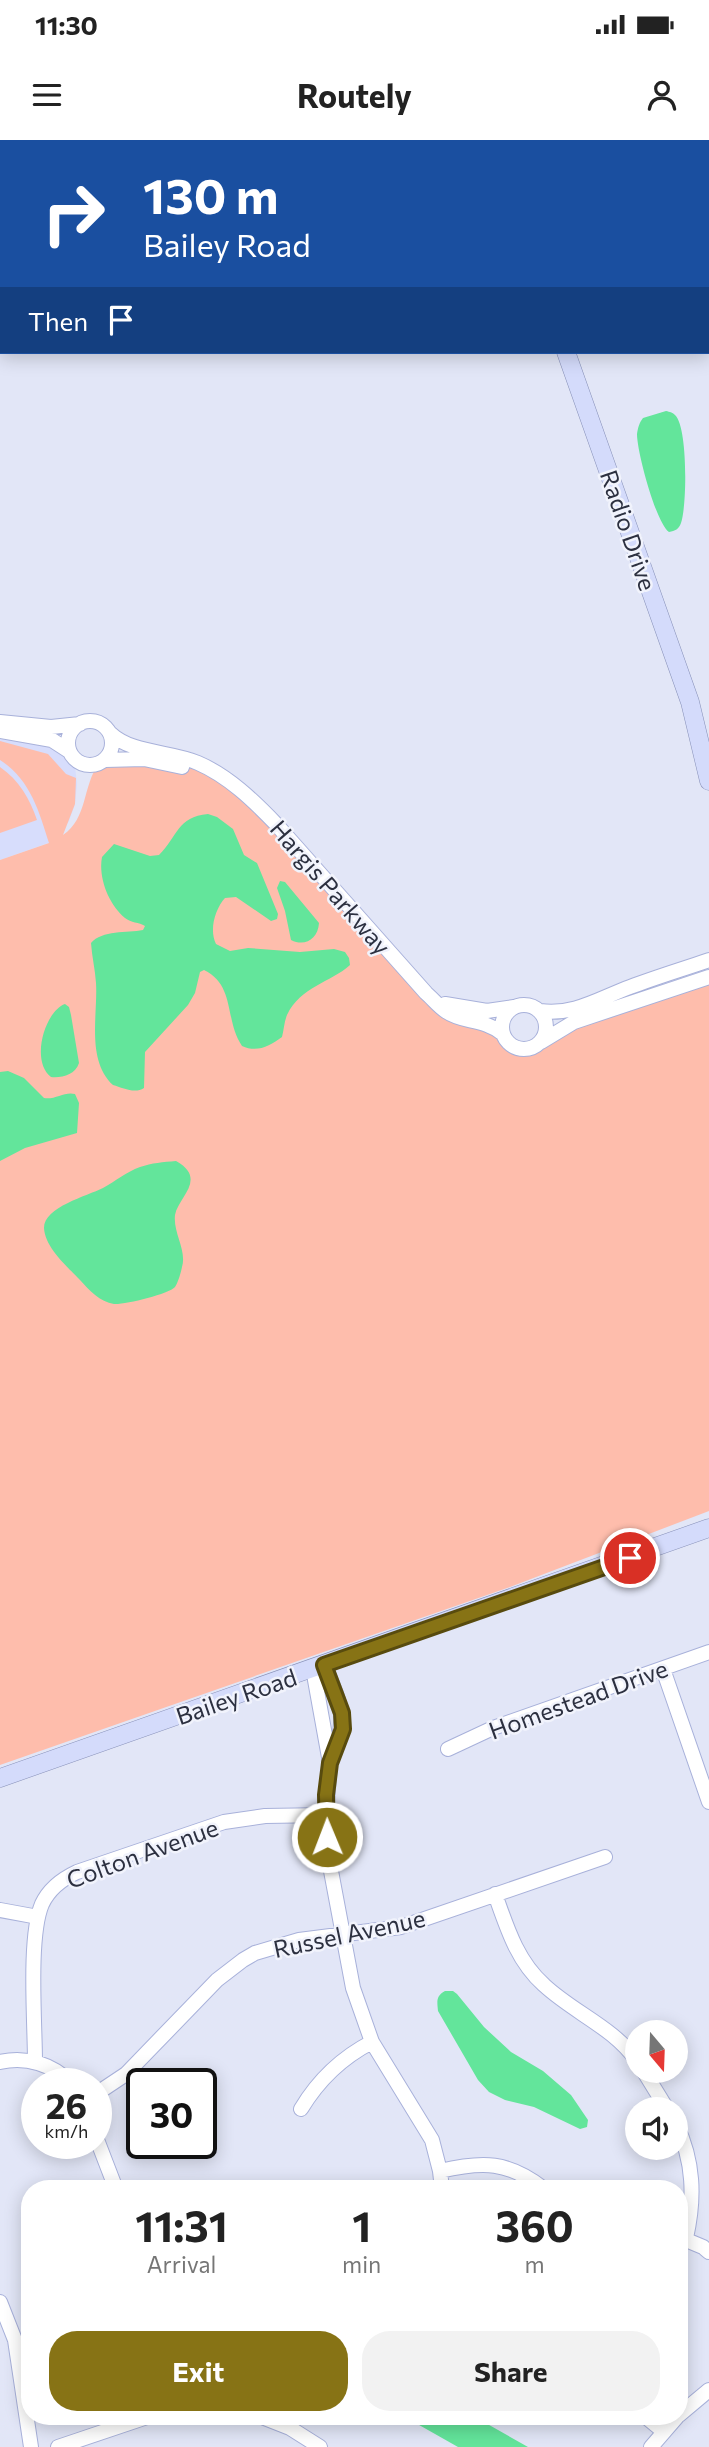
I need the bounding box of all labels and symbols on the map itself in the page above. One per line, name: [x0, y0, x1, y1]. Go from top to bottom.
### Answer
street label: Radio Drive: [595, 466, 663, 594]
street label: Hargis Parkway: [265, 814, 397, 960]
pin: [600, 1528, 660, 1588]
street label: Homestead Drive: [485, 1653, 671, 1745]
street label: Bailey Road: [172, 1662, 300, 1730]
position arrow: [290, 1800, 364, 1874]
street label: Colton Avenue: [62, 1812, 222, 1894]
street label: Russel Avenue: [270, 1903, 428, 1963]
north arrow: [625, 2020, 688, 2082]
speed limit sign: 30: [126, 2068, 217, 2159]

